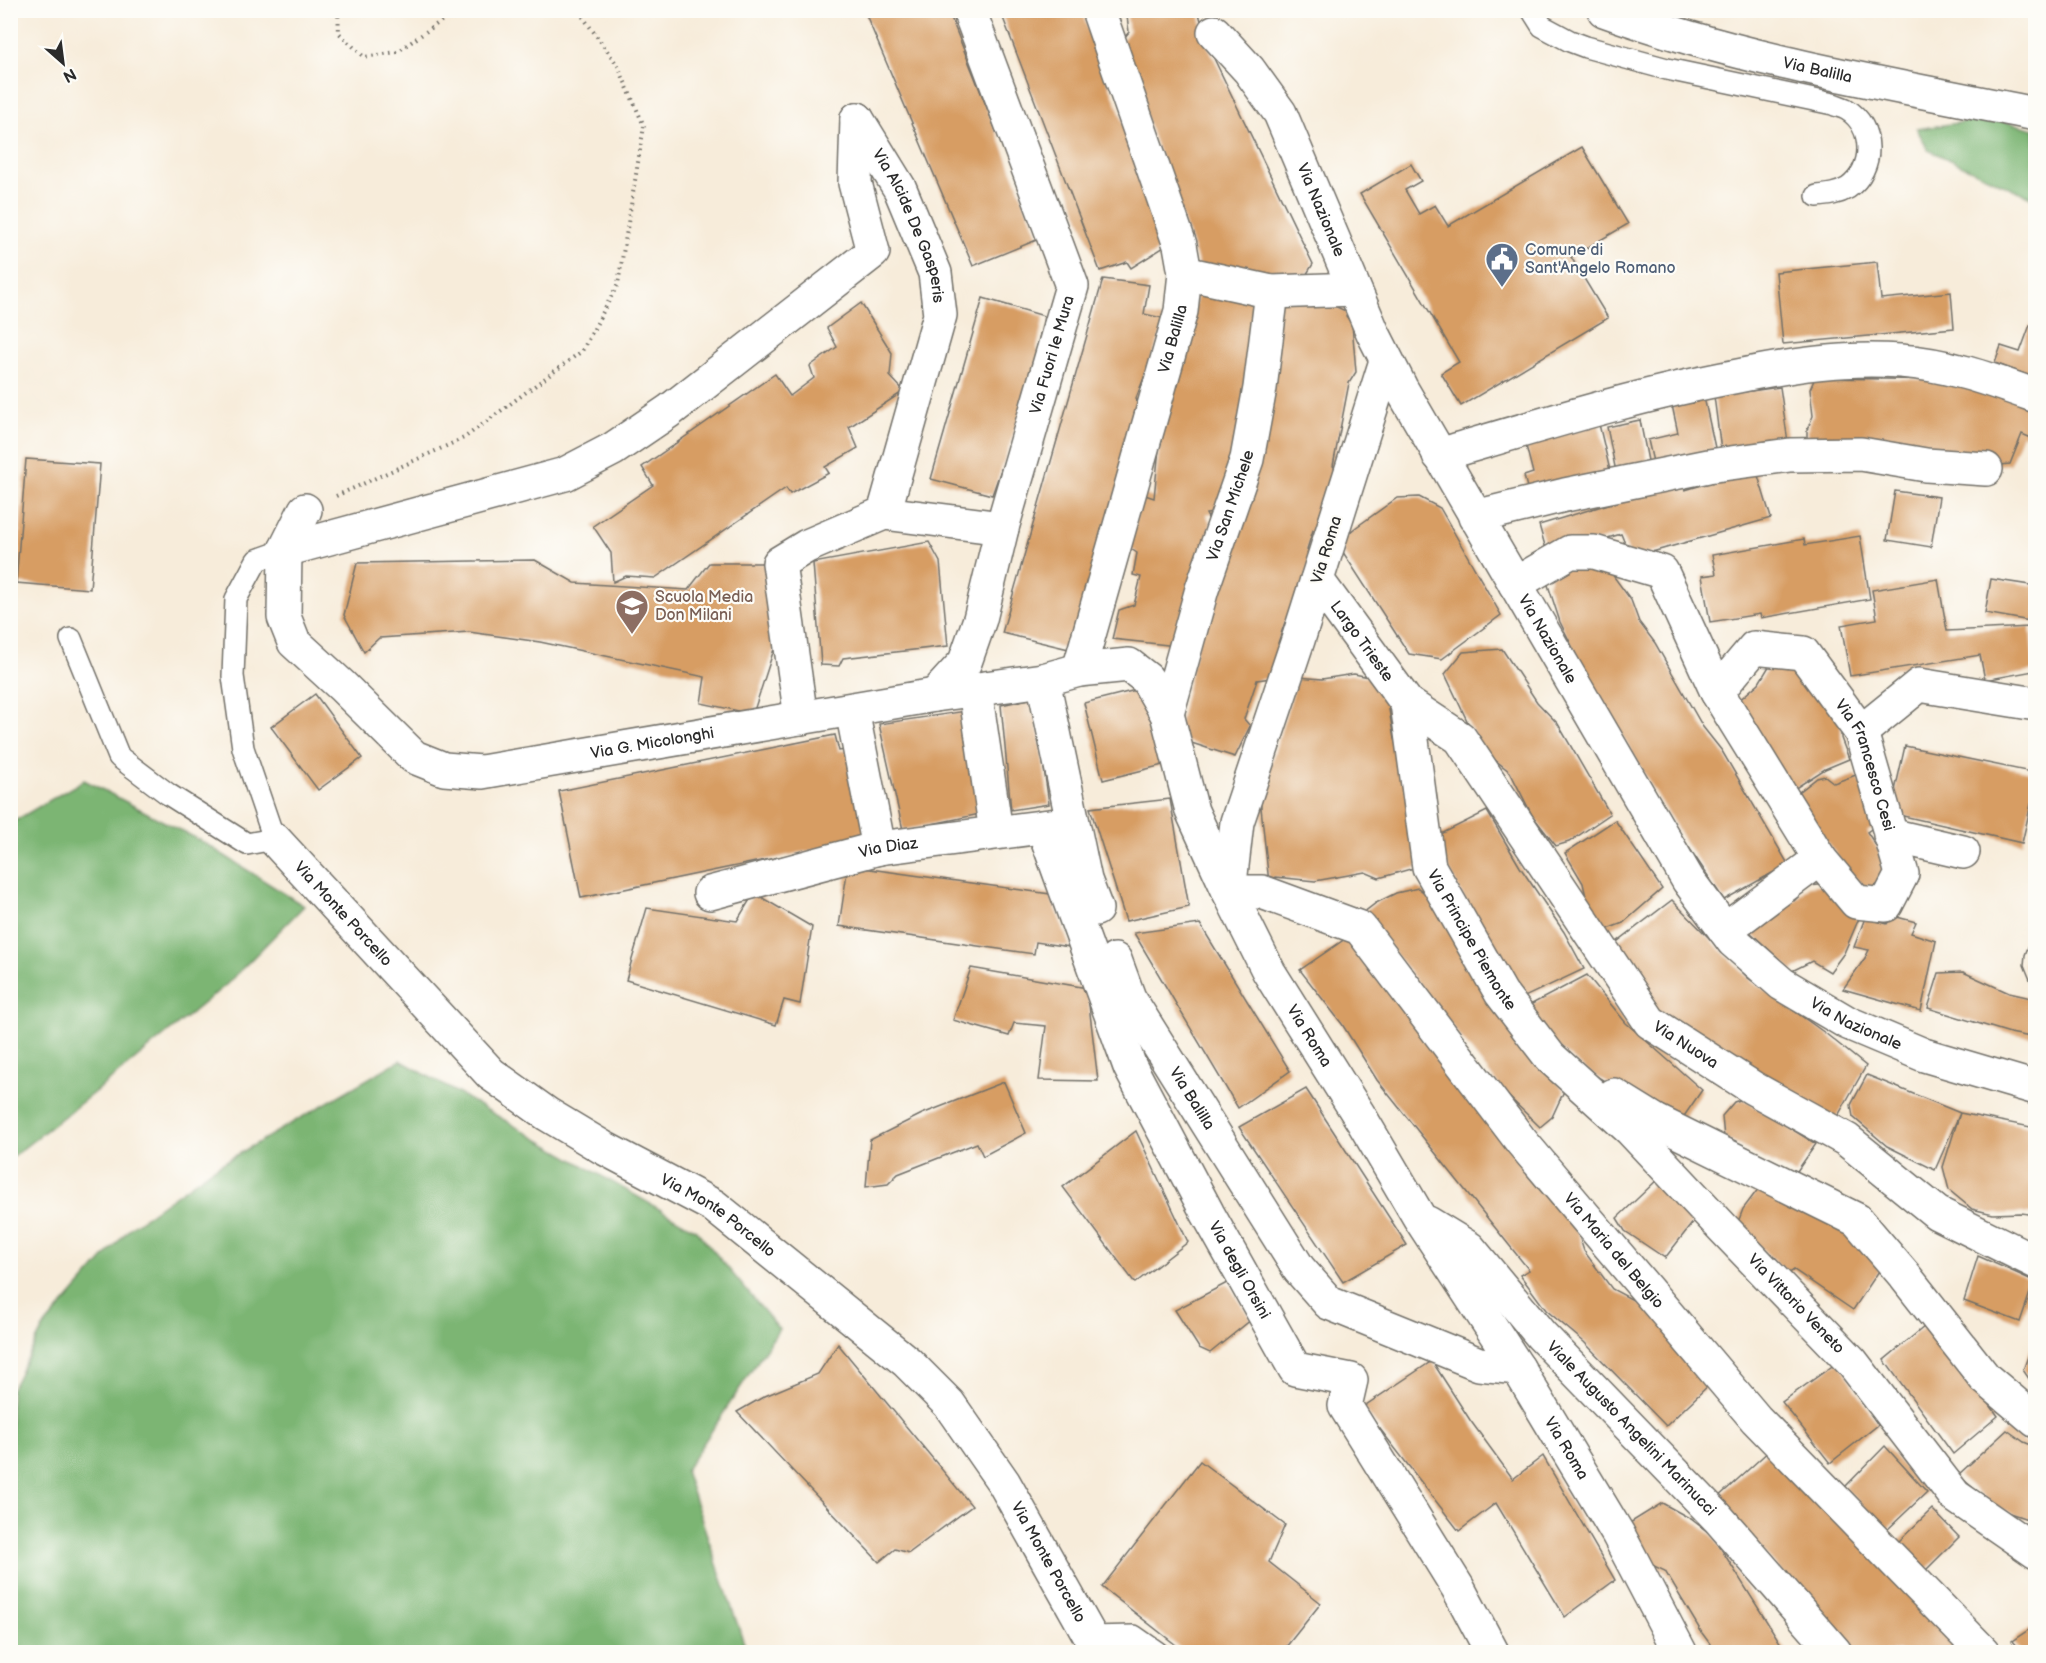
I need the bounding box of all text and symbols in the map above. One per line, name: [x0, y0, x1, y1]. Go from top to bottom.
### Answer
north arrow: [33, 33, 93, 93]
street label: Via Balilla: [1781, 53, 1854, 87]
text: N: [60, 64, 79, 86]
street label: Via Alcide De Gasperis: [868, 146, 948, 304]
street label: Via Nazionale: [1293, 160, 1349, 260]
public building icon: Comune di Sant'Angelo Romano: [1484, 241, 1520, 288]
place label: Comune di Sant'Angelo Romano: [1525, 241, 1676, 278]
street label: Via Fuori le Mura: [1026, 293, 1078, 417]
street label: Via Balilla: [1154, 304, 1191, 376]
street label: Via San Michele: [1203, 448, 1258, 564]
street label: Via Roma: [1308, 514, 1346, 586]
school or university icon: Scuola Media Don Milani: [614, 588, 650, 635]
place label: Scuola Media Don Milani: [655, 588, 753, 625]
street label: Via Nazionale: [1514, 591, 1581, 687]
street label: Largo Trieste: [1326, 597, 1398, 686]
street label: Via Francesco Cesi: [1831, 696, 1899, 833]
street label: Via G. Micolonghi: [589, 723, 715, 763]
street label: Via Diaz: [857, 834, 919, 862]
street label: Via Monte Porcello: [290, 858, 396, 970]
street label: Via Principe Piemonte: [1423, 866, 1521, 1014]
street label: Via Nazionale: [1807, 993, 1905, 1054]
street label: Via Roma: [1283, 1001, 1336, 1071]
street label: Via Nuova: [1650, 1017, 1722, 1073]
street label: Via Balilla: [1165, 1063, 1219, 1133]
street label: Via Monte Porcello: [657, 1170, 779, 1261]
street label: Via Maria del Belgio: [1560, 1189, 1668, 1312]
street label: Via degli Orsini: [1205, 1218, 1274, 1322]
street label: Via Vittorio Veneto: [1744, 1250, 1848, 1358]
street label: Viale Augusto Angelini Marinucci: [1543, 1337, 1720, 1520]
street label: Via Roma: [1540, 1413, 1593, 1483]
street label: Via Monte Porcello: [1007, 1498, 1090, 1626]

